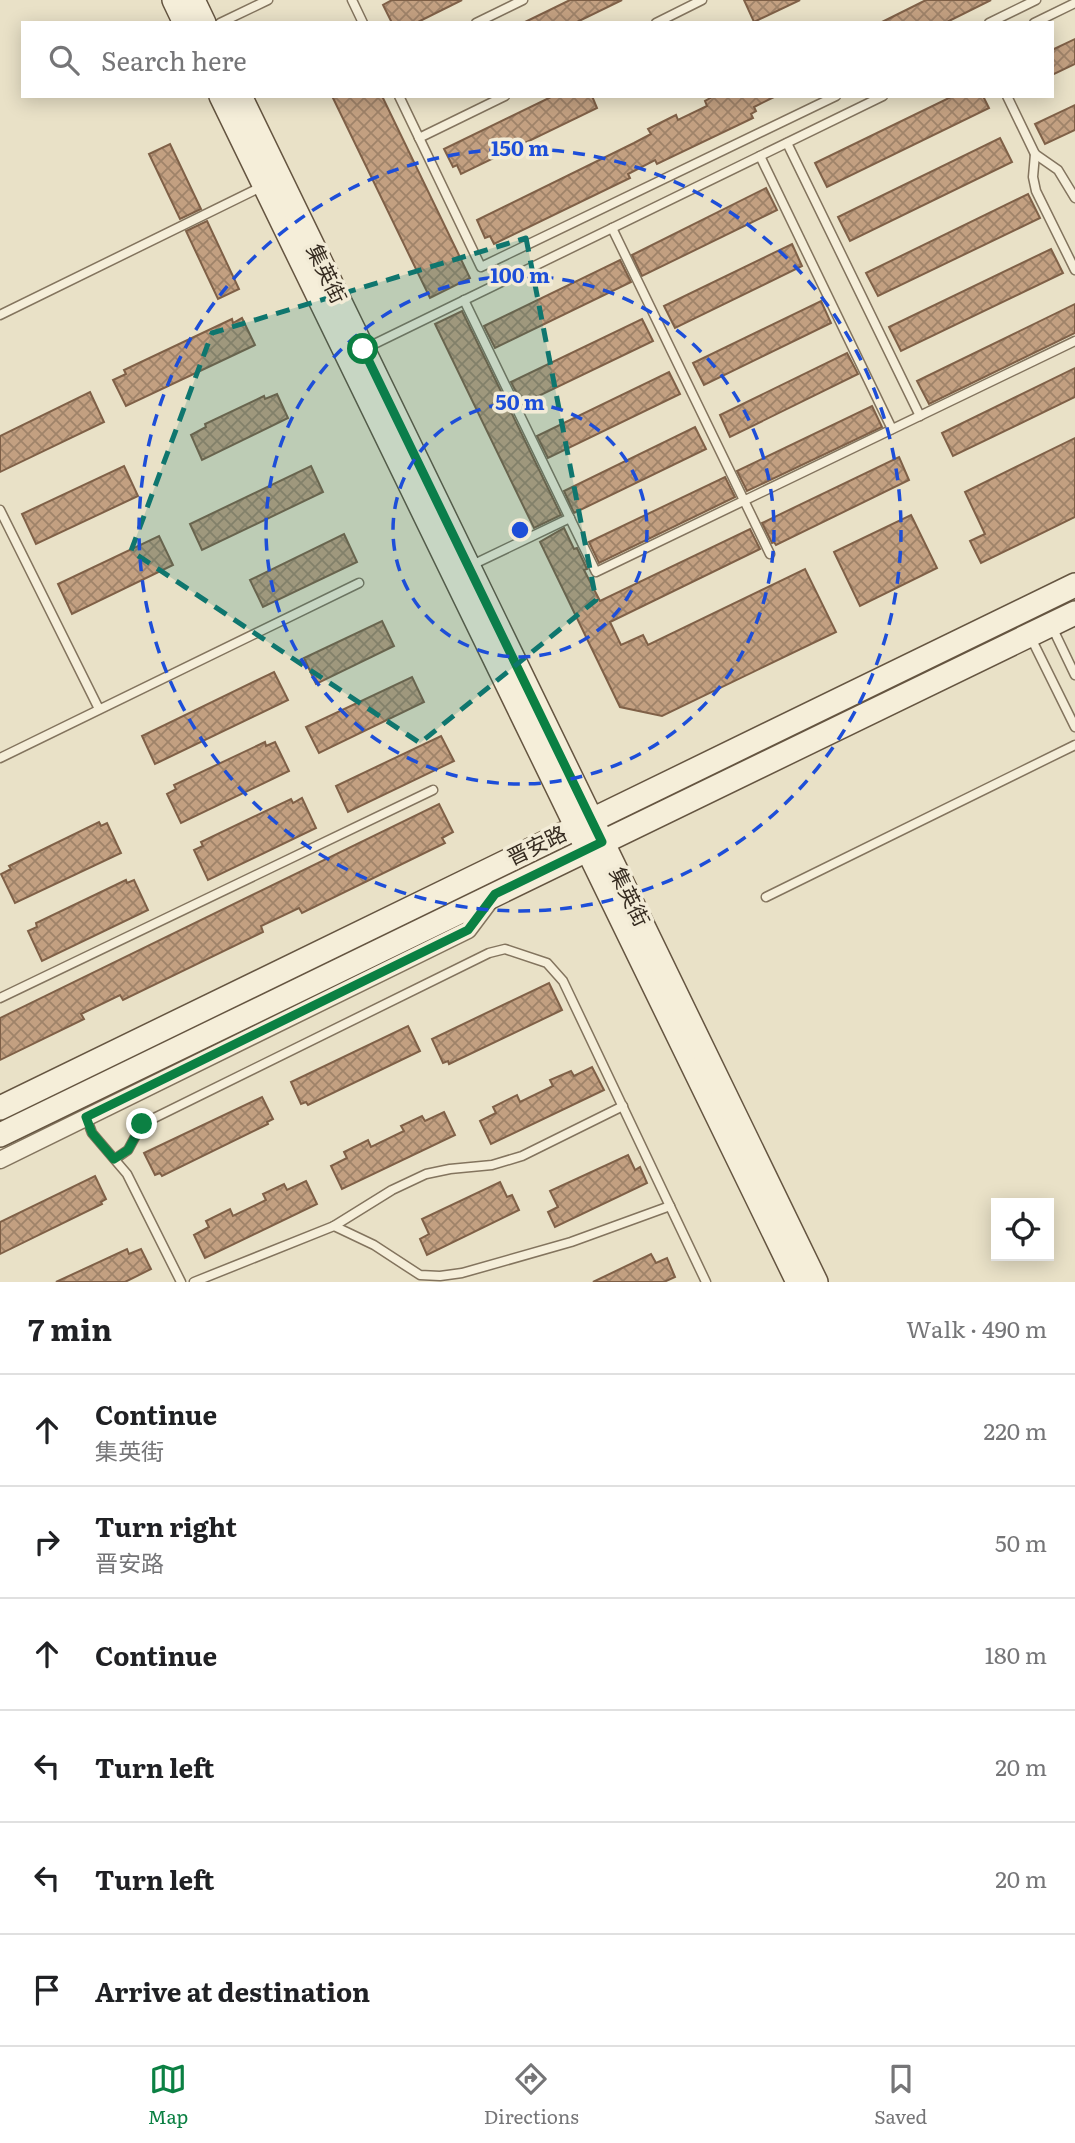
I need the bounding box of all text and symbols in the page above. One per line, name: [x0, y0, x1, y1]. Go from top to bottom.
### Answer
search box: [21, 21, 1054, 98]
text: Search here: [101, 40, 247, 79]
icon: search: [45, 41, 83, 79]
text: 150 m: [491, 131, 549, 162]
street label: 集英街: [301, 238, 356, 308]
text: 100 m: [490, 258, 550, 289]
route start: [347, 333, 378, 364]
text: 50 m: [495, 385, 545, 416]
centre of rings: [508, 518, 532, 542]
street label: 晋安路: [501, 816, 571, 871]
street label: 集英街: [604, 861, 659, 931]
route end: [126, 1108, 157, 1139]
map controls: [991, 1198, 1054, 1261]
button: locate: [991, 1198, 1054, 1261]
text: 7 min: [28, 1306, 112, 1350]
text: Walk · 490 m: [906, 1311, 1047, 1345]
text: Continue: [95, 1394, 217, 1433]
icon: ahead: [28, 1411, 66, 1449]
text: 220 m: [983, 1413, 1047, 1447]
text: 集英街: [95, 1433, 164, 1467]
text: Turn right: [95, 1506, 237, 1545]
icon: right: [28, 1523, 66, 1561]
text: 50 m: [995, 1525, 1047, 1559]
text: 晋安路: [95, 1545, 164, 1579]
icon: ahead: [28, 1635, 66, 1673]
text: Continue: [95, 1635, 217, 1674]
text: 180 m: [985, 1637, 1047, 1671]
icon: left: [28, 1747, 66, 1785]
text: Turn left: [95, 1747, 214, 1786]
text: 20 m: [995, 1749, 1047, 1783]
icon: left: [28, 1859, 66, 1897]
text: Turn left: [95, 1859, 214, 1898]
text: 20 m: [995, 1861, 1047, 1895]
icon: arrive: [28, 1971, 66, 2009]
text: Arrive at destination: [95, 1971, 370, 2010]
tab: Map: [148, 2060, 188, 2130]
tab: Directions: [484, 2060, 579, 2130]
tab: Saved: [874, 2060, 927, 2130]

